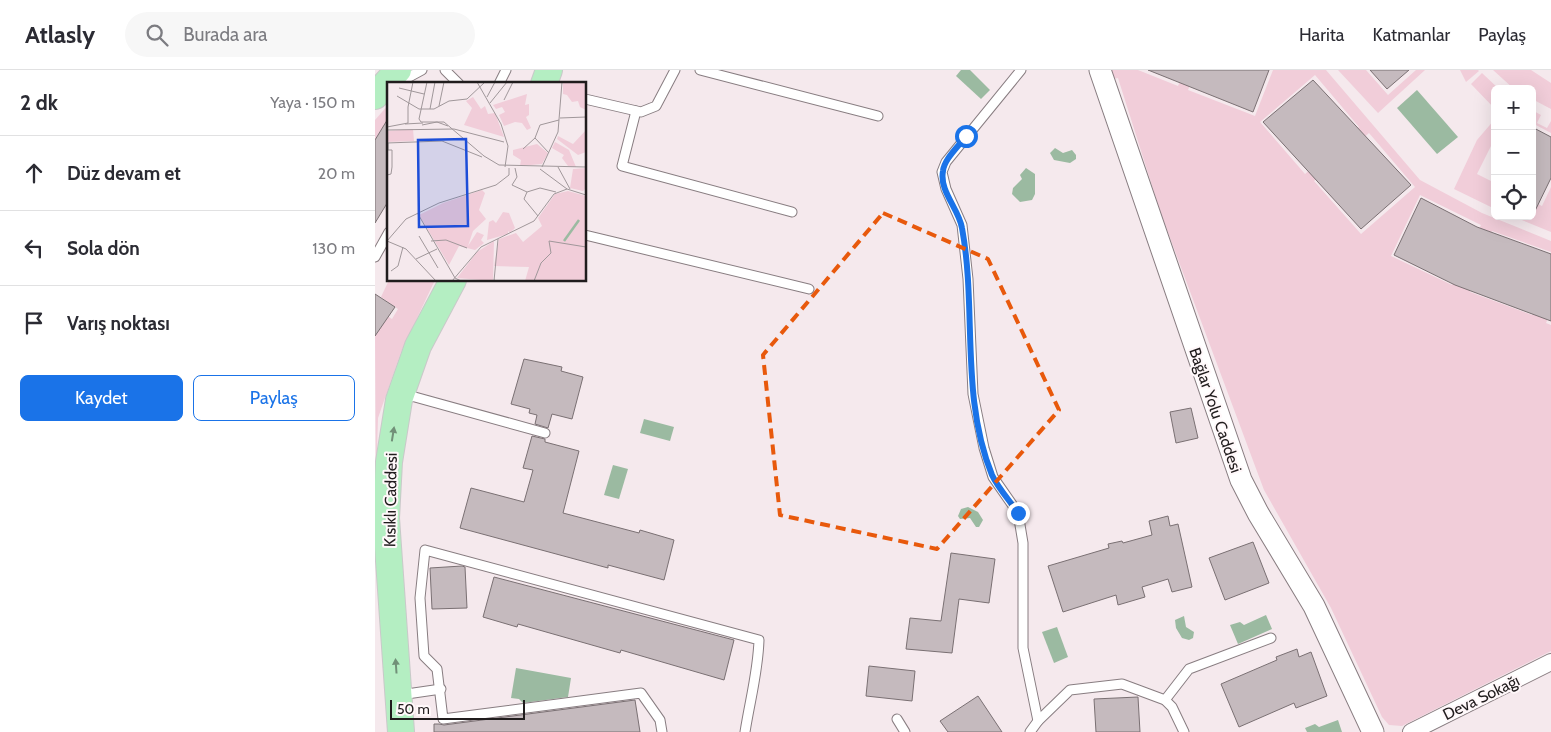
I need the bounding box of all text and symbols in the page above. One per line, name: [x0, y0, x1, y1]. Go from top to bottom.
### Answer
search box: [125, 12, 475, 57]
text: Atlasly: [25, 20, 95, 49]
icon: search: [143, 21, 171, 49]
text: Burada ara: [183, 23, 267, 46]
text: Harita: [1299, 24, 1344, 46]
text: Katmanlar: [1372, 24, 1450, 46]
text: Paylaş: [1478, 24, 1526, 46]
inset map: [387, 82, 586, 281]
map controls: [1491, 85, 1536, 220]
button: +: [1491, 85, 1536, 130]
text: 2 dk: [20, 90, 58, 115]
text: Yaya · 150 m: [270, 93, 355, 112]
route start: [955, 125, 978, 148]
button: −: [1491, 130, 1536, 175]
icon: ahead: [20, 159, 48, 187]
text: Düz devam et: [67, 162, 181, 185]
text: 20 m: [318, 164, 355, 183]
button: locate: [1491, 175, 1536, 220]
icon: left: [20, 234, 48, 262]
text: Sola dön: [67, 237, 140, 260]
text: 130 m: [312, 239, 355, 258]
icon: arrive: [20, 309, 48, 337]
text: Varış noktası: [67, 312, 170, 335]
street label: Bağlar Yolu Caddesi: [1185, 345, 1246, 475]
button: Kaydet: [20, 375, 183, 421]
button: Paylaş: [193, 375, 355, 421]
one-way arrow: [390, 426, 398, 442]
street label: Kısıklı Caddesi: [380, 453, 401, 547]
route end: [1007, 502, 1030, 525]
one-way arrow: [391, 658, 399, 674]
street label: Deva Sokağı: [1440, 671, 1523, 724]
scale bar: [390, 697, 525, 720]
text: 50 m: [397, 700, 430, 718]

